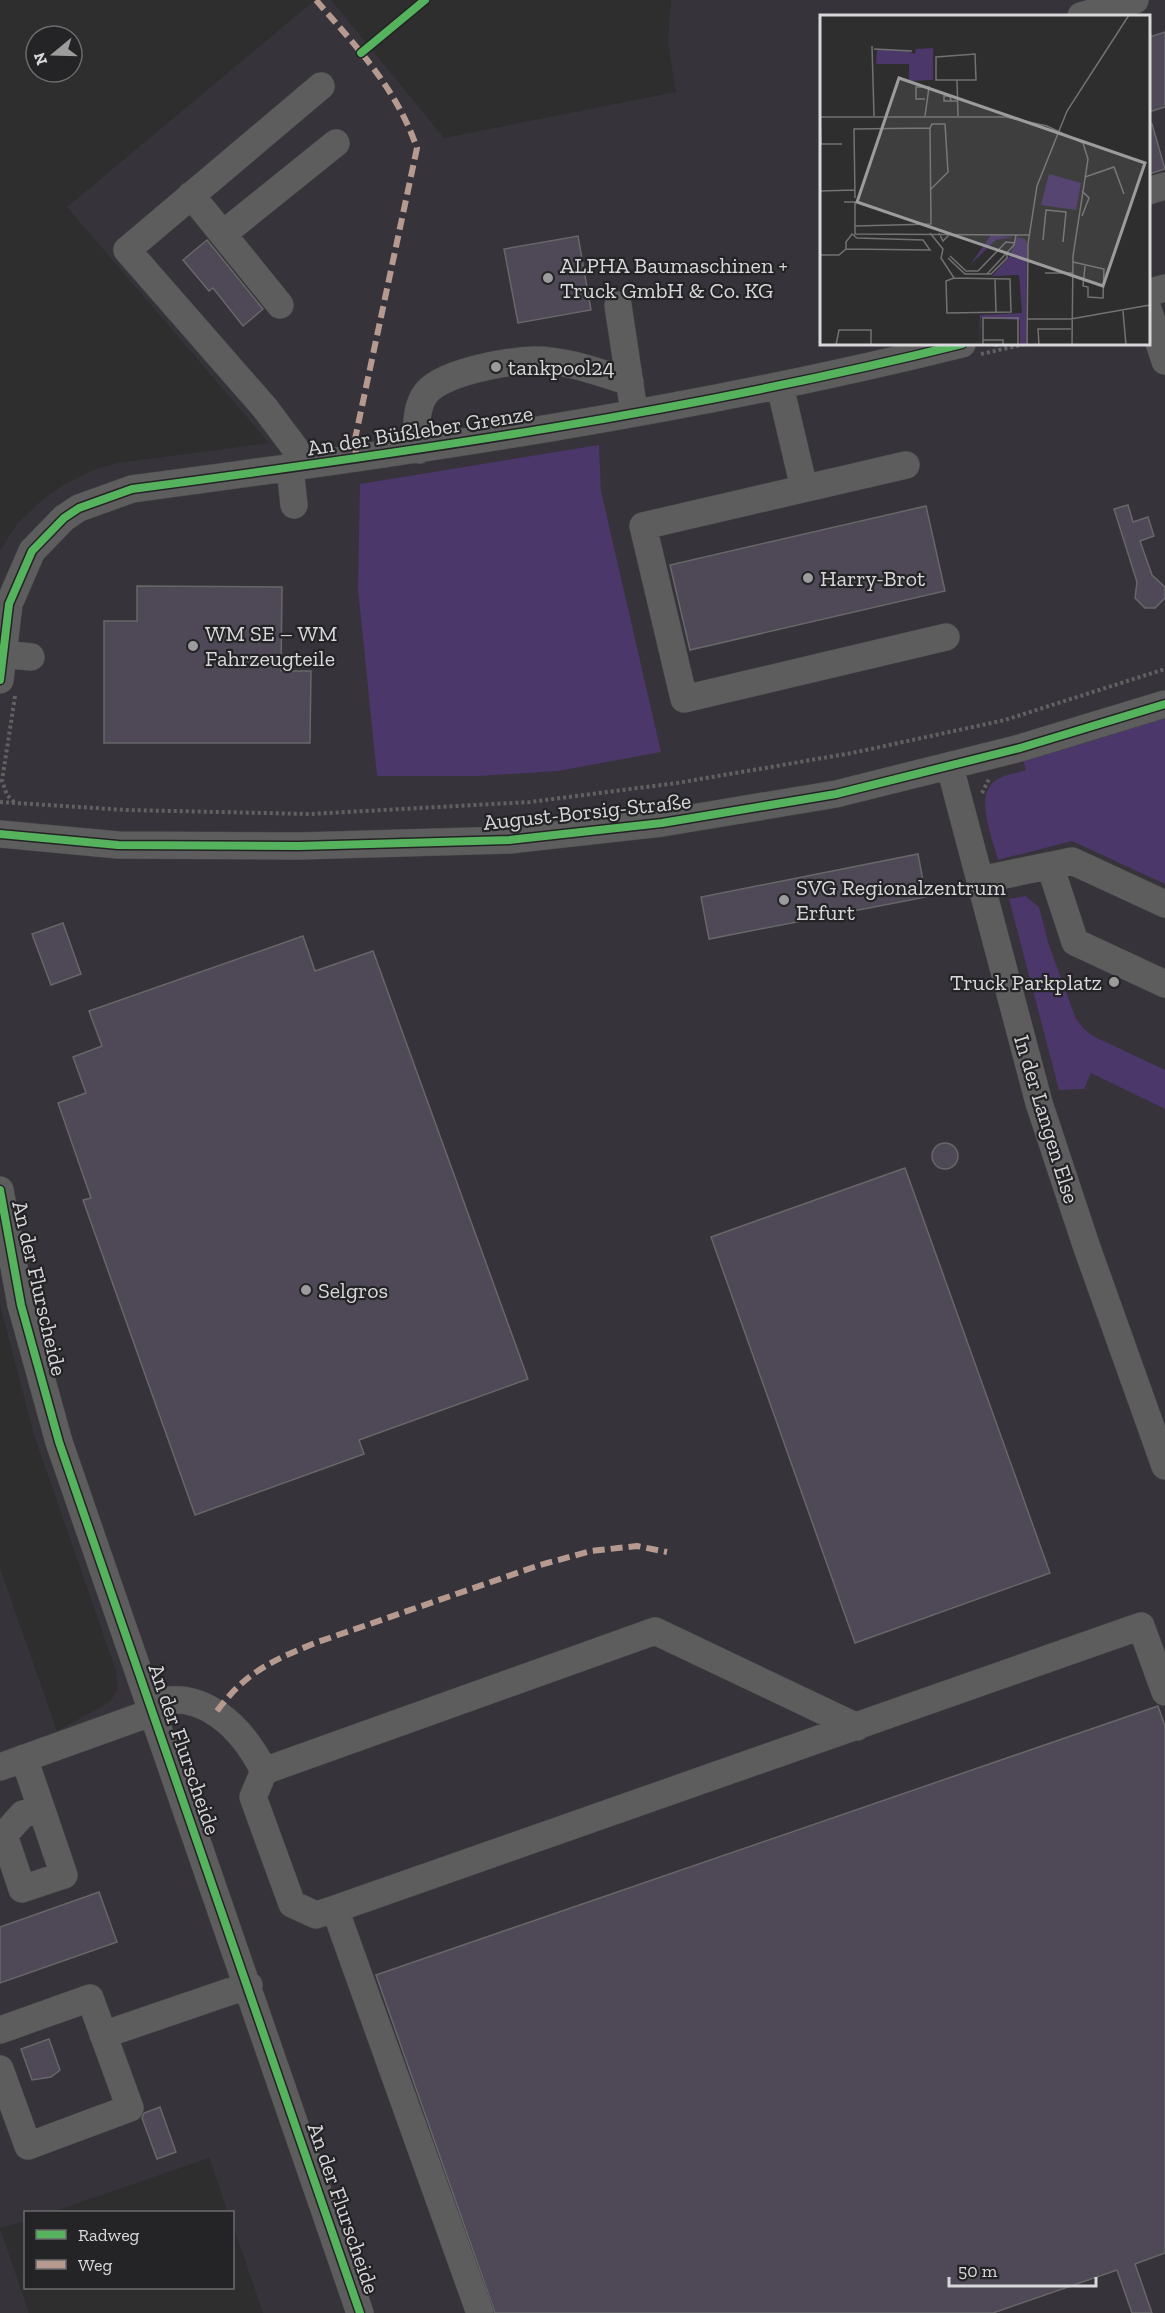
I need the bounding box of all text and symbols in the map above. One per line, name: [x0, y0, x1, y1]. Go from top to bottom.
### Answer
inset map: [820, 15, 1150, 345]
north arrow: [24, 24, 84, 84]
text: N: [29, 50, 51, 68]
place label: ALPHA Baumaschinen + Truck GmbH & Co. KG: [560, 252, 788, 304]
marker: ALPHA Baumaschinen + Truck GmbH & Co. KG: [541, 271, 555, 285]
place label: tankpool24: [508, 354, 615, 381]
marker: tankpool24: [489, 360, 503, 374]
street label: An der Büßleber Grenze: [305, 399, 535, 462]
place label: Harry-Brot: [820, 565, 926, 592]
marker: Harry-Brot: [801, 571, 815, 585]
place label: WM SE – WM Fahrzeugteile: [205, 620, 338, 672]
marker: WM SE – WM Fahrzeugteile: [186, 639, 200, 653]
street label: August-Borsig-Straße: [482, 787, 692, 836]
place label: SVG Regionalzentrum Erfurt: [796, 874, 1006, 926]
marker: SVG Regionalzentrum Erfurt: [777, 893, 791, 907]
place label: Truck Parkplatz: [950, 969, 1102, 996]
marker: Truck Parkplatz: [1107, 975, 1121, 989]
street label: In der Langen Else: [1008, 1032, 1085, 1207]
street label: An der Flurscheide: [6, 1198, 73, 1378]
place label: Selgros: [318, 1277, 388, 1304]
marker: Selgros: [299, 1283, 313, 1297]
street label: An der Flurscheide: [143, 1660, 226, 1838]
street label: An der Flurscheide: [302, 2119, 385, 2297]
legend: [24, 2211, 234, 2289]
text: Radweg: [78, 2224, 140, 2246]
scale bar: [949, 2250, 1096, 2288]
text: Weg: [78, 2254, 112, 2276]
text: 50 m: [958, 2260, 998, 2282]

